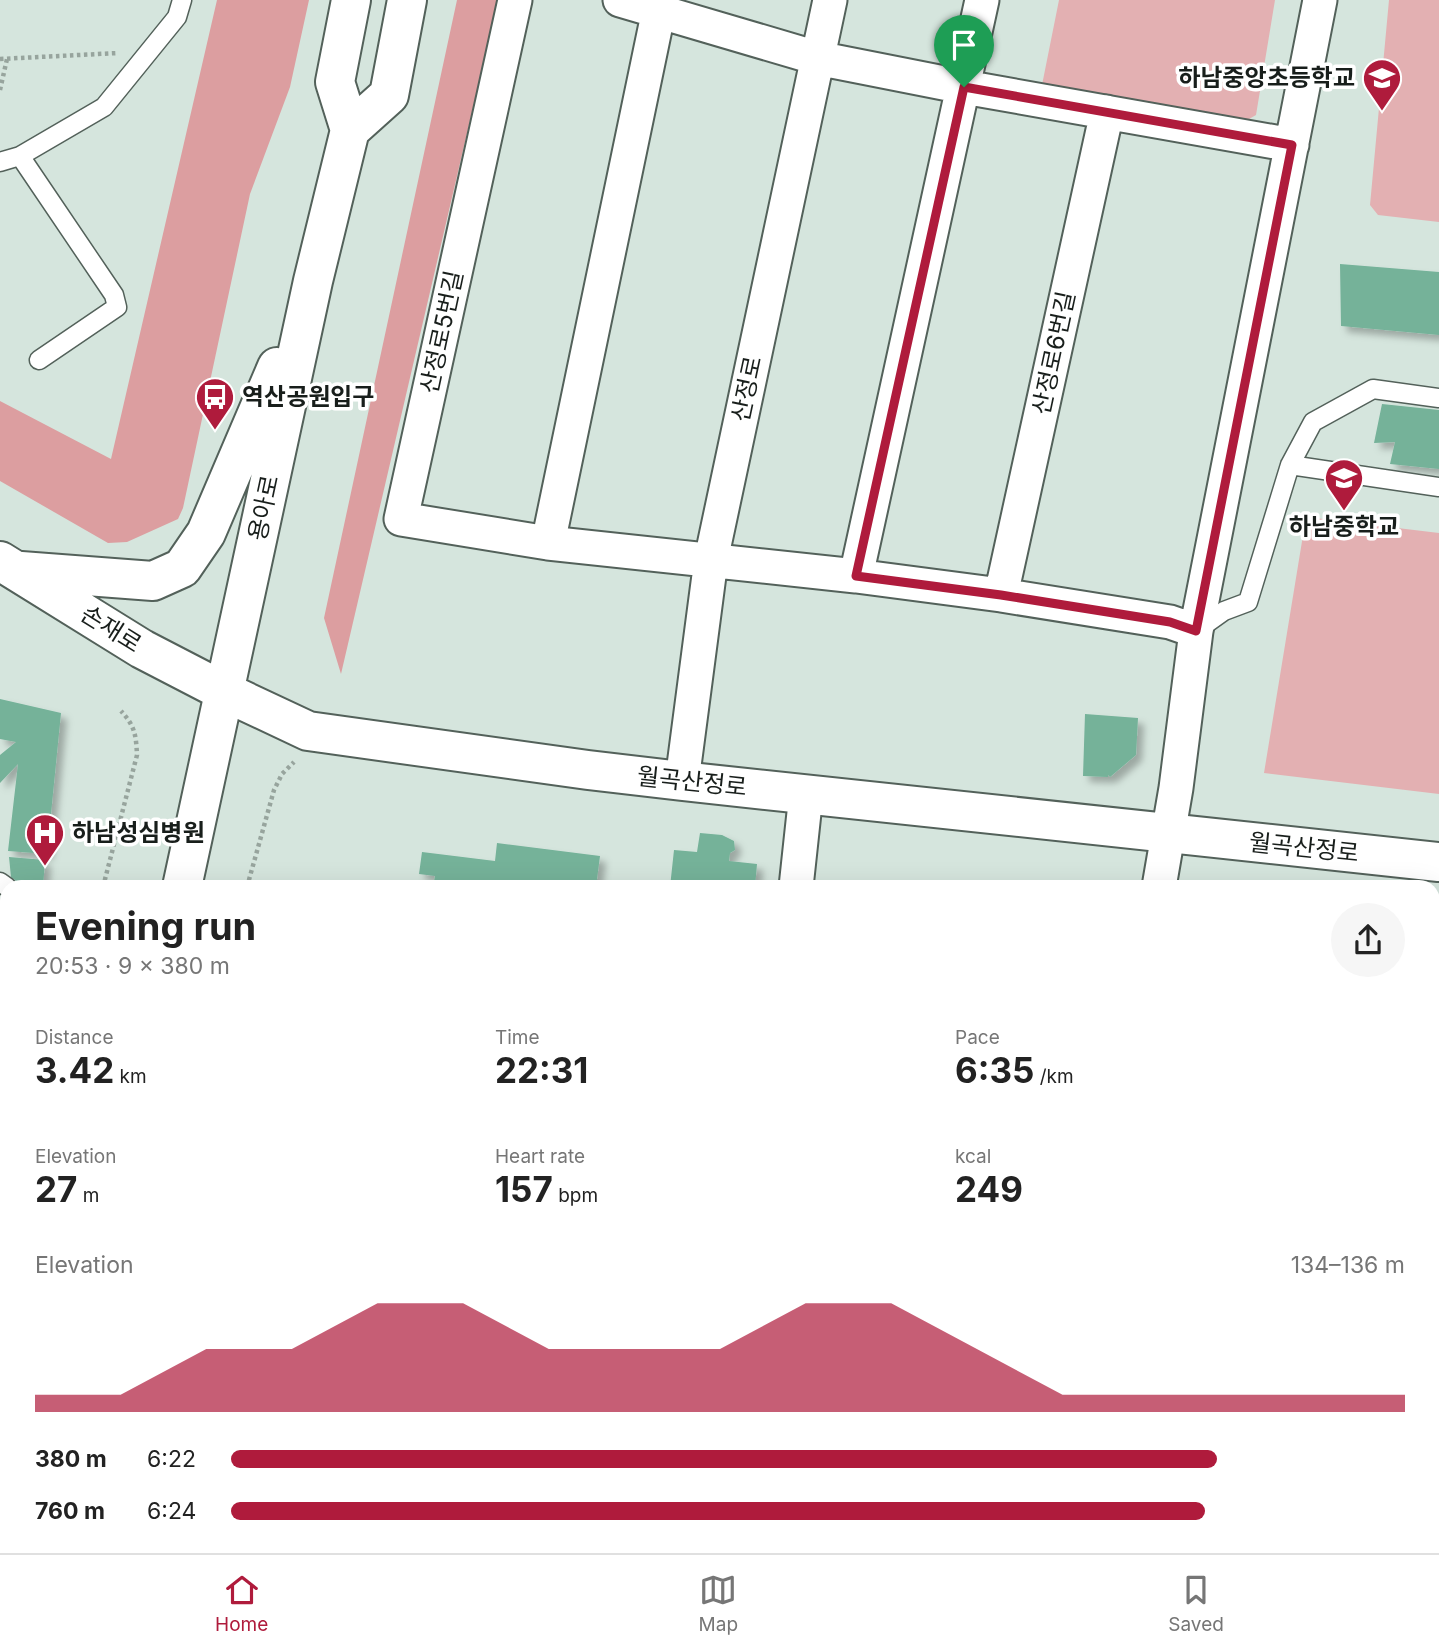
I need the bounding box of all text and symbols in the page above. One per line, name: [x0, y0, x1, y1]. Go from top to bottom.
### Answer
pin: [934, 15, 994, 87]
icon: arrive: [945, 26, 983, 64]
school or university icon: 하남중앙초등학교: [1361, 57, 1403, 112]
place label: 하남중앙초등학교: [1178, 63, 1355, 92]
street label: 산정로5번길: [414, 268, 469, 396]
street label: 산정로6번길: [1026, 289, 1081, 417]
street label: 산정로: [725, 353, 768, 424]
bus stop icon: 역산공원입구: [194, 376, 236, 431]
place label: 역산공원입구: [242, 382, 374, 411]
school or university icon: 하남중학교: [1323, 457, 1365, 512]
street label: 용아로: [242, 472, 285, 543]
place label: 하남중학교: [1289, 512, 1399, 541]
street label: 손재로: [75, 599, 147, 658]
street label: 월곡산정로: [636, 761, 748, 802]
hospital icon: 하남성심병원: [24, 812, 66, 867]
place label: 하남성심병원: [72, 818, 204, 847]
street label: 월곡산정로: [1248, 827, 1360, 868]
text: Evening run: [35, 903, 256, 949]
button: share: [1331, 903, 1405, 977]
text: 20:53 · 9 × 380 m: [35, 952, 230, 980]
text: Distance: [35, 1026, 113, 1049]
text: Time: [495, 1026, 540, 1049]
text: Pace: [955, 1026, 1000, 1049]
text: 3.42: [35, 1049, 114, 1091]
text: 22:31: [495, 1049, 588, 1091]
text: 6:35: [955, 1049, 1034, 1091]
text: km: [114, 1065, 147, 1088]
text: /km: [1034, 1065, 1074, 1088]
text: Elevation: [35, 1145, 116, 1168]
text: Heart rate: [495, 1145, 585, 1168]
text: kcal: [955, 1145, 991, 1168]
text: 27: [35, 1168, 77, 1210]
text: 157: [495, 1168, 553, 1210]
text: 249: [955, 1168, 1023, 1210]
text: m: [77, 1184, 99, 1207]
text: bpm: [553, 1184, 598, 1207]
text: Elevation: [35, 1251, 134, 1279]
text: 134–136 m: [1291, 1251, 1405, 1279]
text: 380 m: [35, 1445, 107, 1473]
text: 6:22: [147, 1445, 196, 1473]
text: 760 m: [35, 1497, 105, 1525]
text: 6:24: [147, 1497, 196, 1525]
tab: Home: [215, 1571, 268, 1636]
tab: Map: [699, 1571, 738, 1636]
tab: Saved: [1168, 1571, 1224, 1636]

